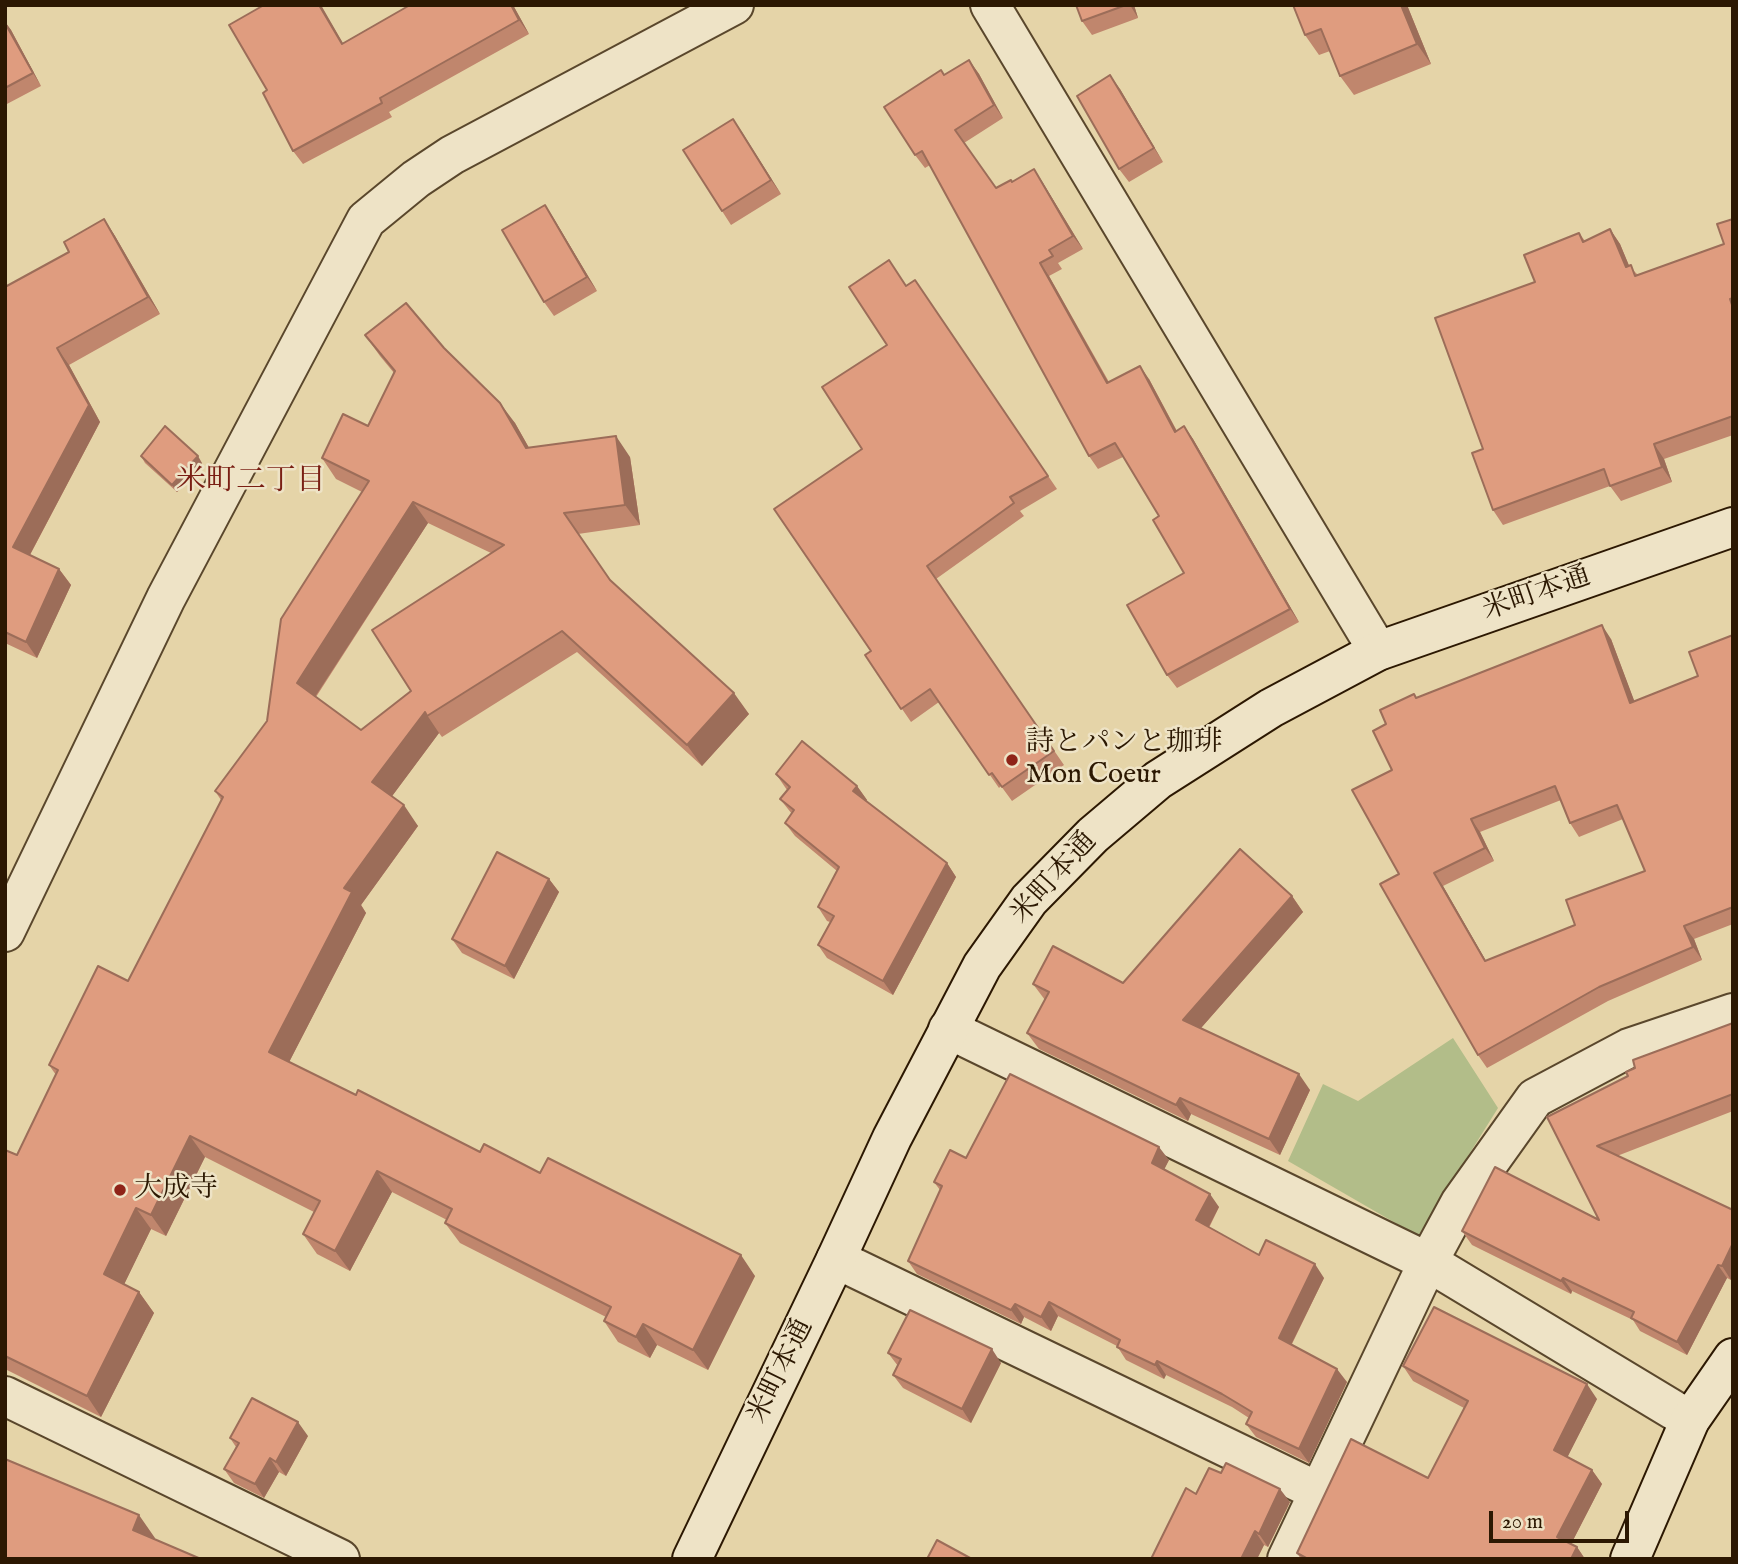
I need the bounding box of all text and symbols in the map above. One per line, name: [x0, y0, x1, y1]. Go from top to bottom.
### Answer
district label: 米町二丁目: [176, 465, 326, 501]
street label: 米町本通: [1479, 561, 1595, 629]
place label: 詩とパンと珈琲 Mon Coeur: [1026, 727, 1222, 793]
marker: 詩とパンと珈琲 Mon Coeur: [1004, 752, 1020, 768]
street label: 米町本通: [1005, 826, 1105, 932]
place label: 大成寺: [134, 1173, 218, 1207]
marker: 大成寺: [112, 1182, 128, 1198]
street label: 米町本通: [742, 1314, 822, 1430]
scale bar: [1493, 1498, 1633, 1542]
text: 20 m: [1502, 1509, 1543, 1536]

